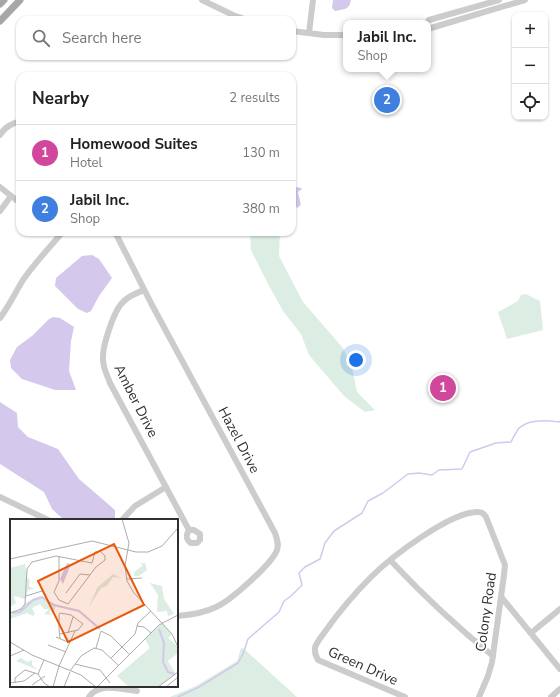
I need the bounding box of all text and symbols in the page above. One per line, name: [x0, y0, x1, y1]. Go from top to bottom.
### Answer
map controls: [512, 12, 548, 120]
button: +: [512, 12, 548, 48]
search box: [16, 16, 296, 60]
popup: [343, 20, 431, 72]
icon: search: [30, 27, 52, 49]
text: Jabil Inc.: [357, 27, 417, 47]
text: Search here: [62, 28, 142, 48]
text: Shop: [357, 47, 388, 65]
button: −: [512, 48, 548, 84]
button: locate: [512, 84, 548, 120]
pin: 2: [374, 85, 400, 115]
text: Nearby: [32, 87, 89, 110]
text: 2 results: [229, 89, 280, 107]
text: Homewood Suites: [70, 134, 198, 154]
text: 1: [41, 144, 49, 162]
text: 130 m: [242, 144, 280, 162]
text: Hotel: [70, 154, 102, 172]
text: Jabil Inc.: [70, 190, 129, 210]
text: 2: [41, 200, 49, 218]
text: 380 m: [242, 200, 280, 218]
text: Shop: [70, 210, 100, 228]
your location: [346, 350, 366, 370]
street label: Amber Drive: [109, 361, 163, 441]
pin: 1: [430, 373, 456, 403]
street label: Hazel Drive: [214, 403, 264, 477]
inset map: [10, 519, 178, 687]
street label: Colony Road: [471, 571, 501, 653]
street label: Green Drive: [325, 642, 401, 690]

